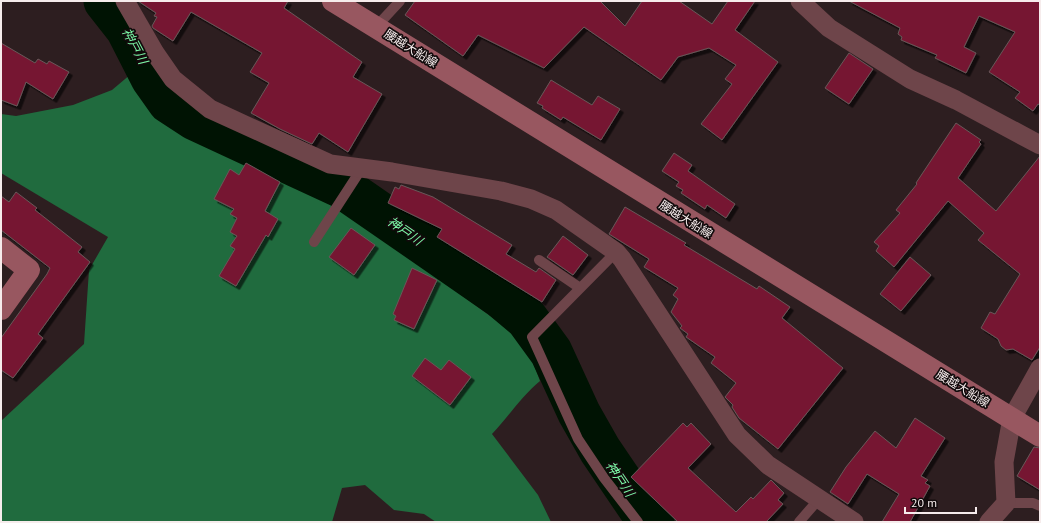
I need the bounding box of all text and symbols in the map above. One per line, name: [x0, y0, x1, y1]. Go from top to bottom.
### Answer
water label: 神戸川: [118, 25, 153, 69]
street label: 腰越大船線: [382, 26, 440, 70]
street label: 腰越大船線: [657, 197, 715, 241]
water label: 神戸川: [384, 213, 427, 250]
street label: 腰越大船線: [933, 366, 993, 410]
water label: 神戸川: [602, 458, 639, 502]
scale bar: [905, 489, 976, 515]
text: 20 m: [911, 495, 937, 510]

